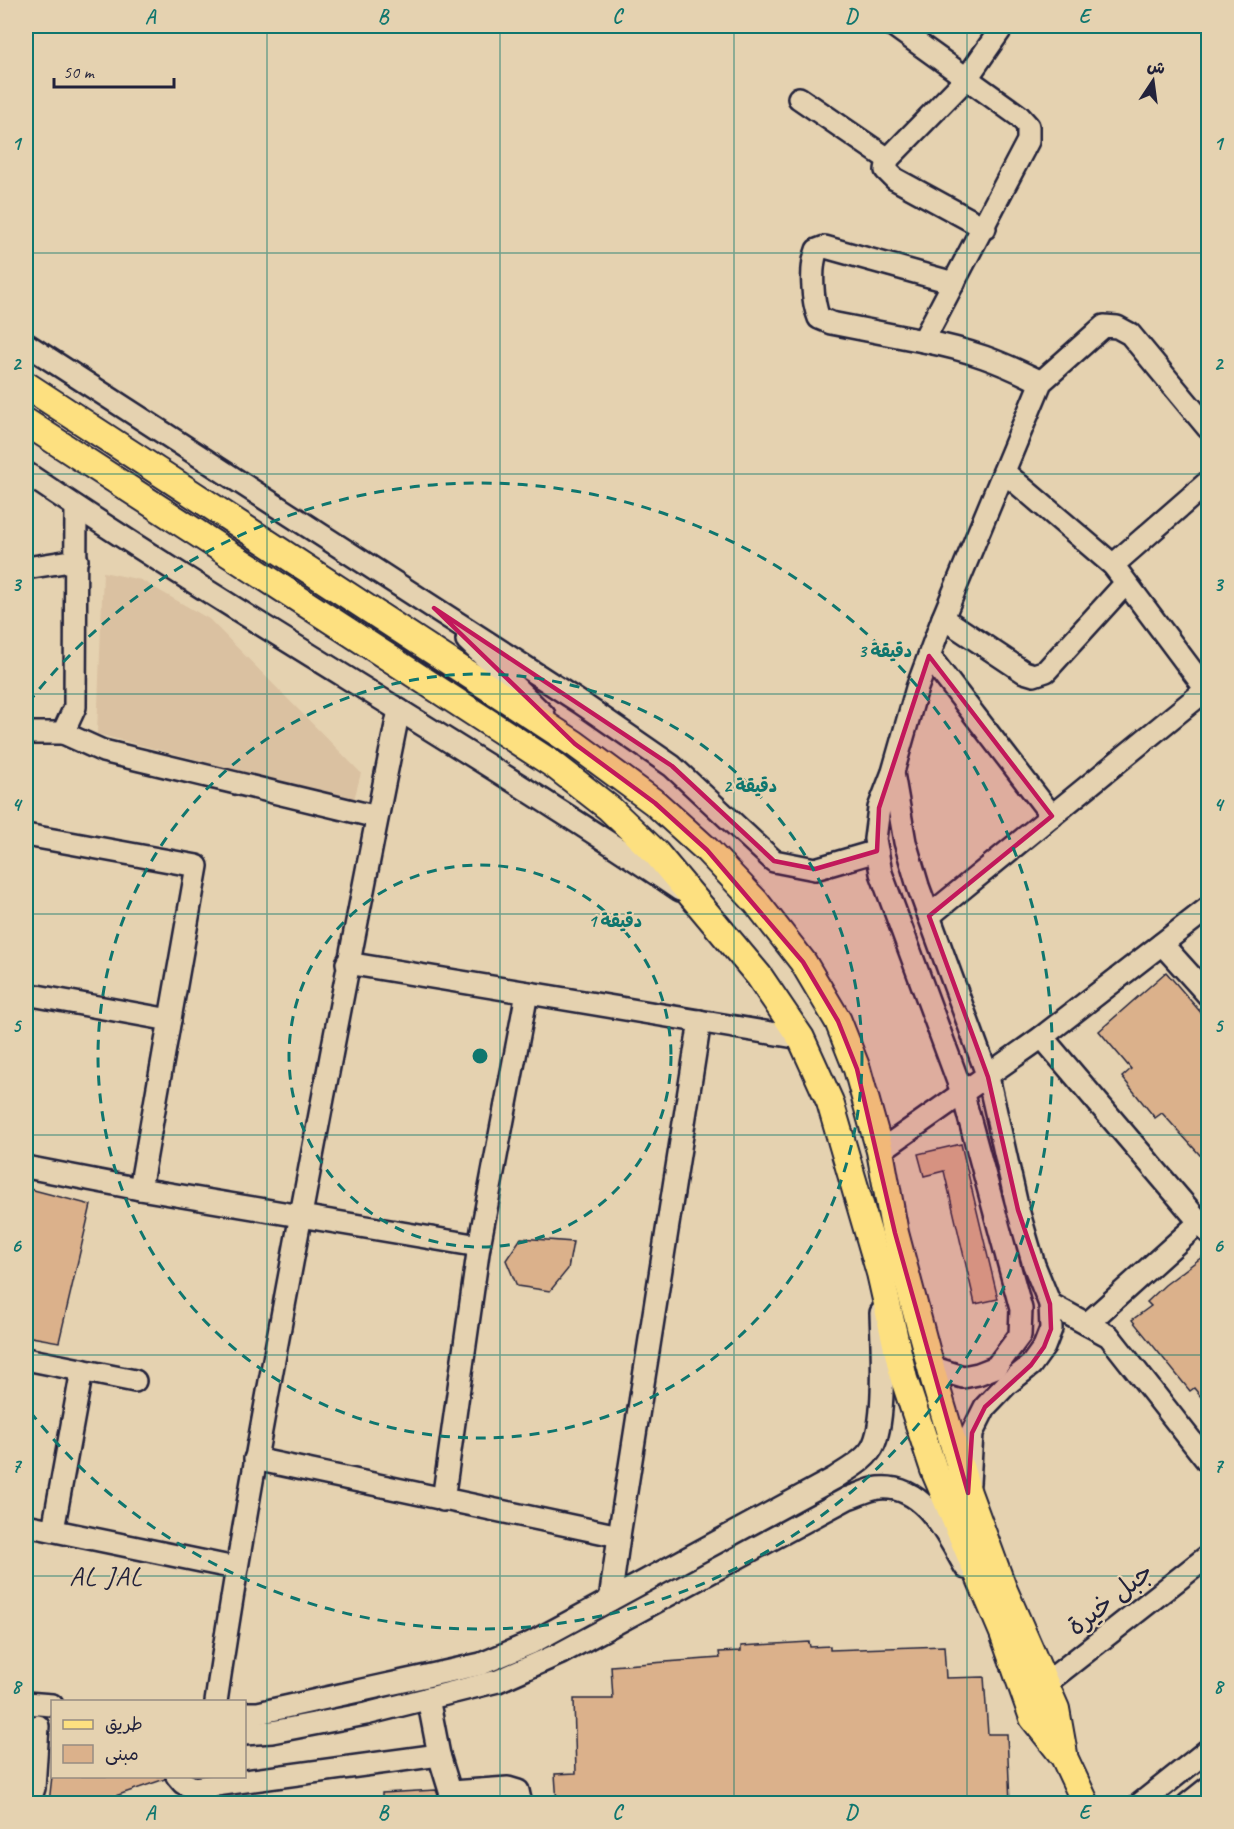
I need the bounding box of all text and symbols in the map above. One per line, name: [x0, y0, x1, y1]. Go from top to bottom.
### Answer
text: A: [145, 4, 157, 29]
text: B: [378, 4, 390, 29]
text: C: [612, 4, 624, 29]
text: D: [845, 4, 859, 29]
text: E: [1079, 4, 1093, 29]
scale bar: [54, 51, 174, 89]
north arrow: [1123, 51, 1183, 111]
text: ش: [1145, 56, 1167, 79]
text: 50 m: [63, 61, 96, 83]
text: 1: [12, 131, 23, 156]
text: 1: [1214, 131, 1225, 156]
text: 2: [12, 351, 23, 376]
text: 2: [1214, 351, 1225, 376]
text: 3: [12, 572, 23, 597]
text: 3: [1214, 572, 1225, 597]
text: 3 دقيقة: [858, 640, 912, 662]
text: 2 دقيقة: [723, 775, 777, 797]
text: 4: [12, 792, 24, 817]
text: 4: [1214, 792, 1226, 817]
text: 1 دقيقة: [588, 910, 642, 932]
text: 5: [12, 1013, 23, 1038]
text: 5: [1214, 1013, 1225, 1038]
centre of rings: [470, 1046, 490, 1066]
text: 6: [11, 1233, 22, 1258]
text: 6: [1213, 1233, 1224, 1258]
text: 7: [12, 1453, 23, 1478]
text: 7: [1214, 1453, 1225, 1478]
street label: جبل خيرة: [1060, 1555, 1160, 1643]
district label: AL JAL: [69, 1559, 143, 1593]
text: 8: [12, 1674, 24, 1699]
text: 8: [1214, 1674, 1226, 1699]
legend: [51, 1700, 246, 1778]
text: طريق: [105, 1713, 143, 1735]
text: مبنى: [105, 1743, 139, 1765]
text: A: [145, 1800, 157, 1825]
text: B: [378, 1800, 390, 1825]
text: C: [612, 1800, 624, 1825]
text: D: [845, 1800, 859, 1825]
text: E: [1079, 1800, 1093, 1825]

